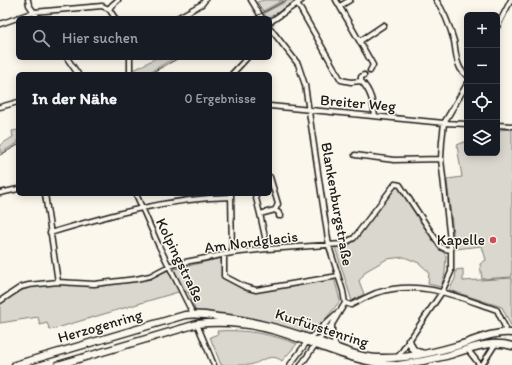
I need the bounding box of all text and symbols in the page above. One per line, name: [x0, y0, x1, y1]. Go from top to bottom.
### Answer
map controls: [464, 12, 500, 156]
button: +: [464, 12, 500, 48]
search box: [16, 16, 272, 60]
icon: search: [30, 27, 52, 49]
text: Hier suchen: [62, 29, 138, 47]
button: −: [464, 48, 500, 84]
button: locate: [464, 84, 500, 120]
text: In der Nähe: [32, 88, 117, 108]
text: 0 Ergebnisse: [185, 91, 256, 106]
street label: Breiter Weg: [319, 91, 397, 115]
button: layers: [464, 120, 500, 156]
street label: Blankenburgstraße: [317, 141, 357, 267]
street label: Kolpingstraße: [152, 215, 208, 305]
street label: Am Nordglacis: [203, 227, 299, 257]
place label: Kapelle: [437, 231, 485, 249]
marker: Kapelle: [488, 235, 498, 245]
street label: Kurfürstenring: [273, 304, 371, 352]
street label: Herzogenring: [56, 305, 145, 347]

